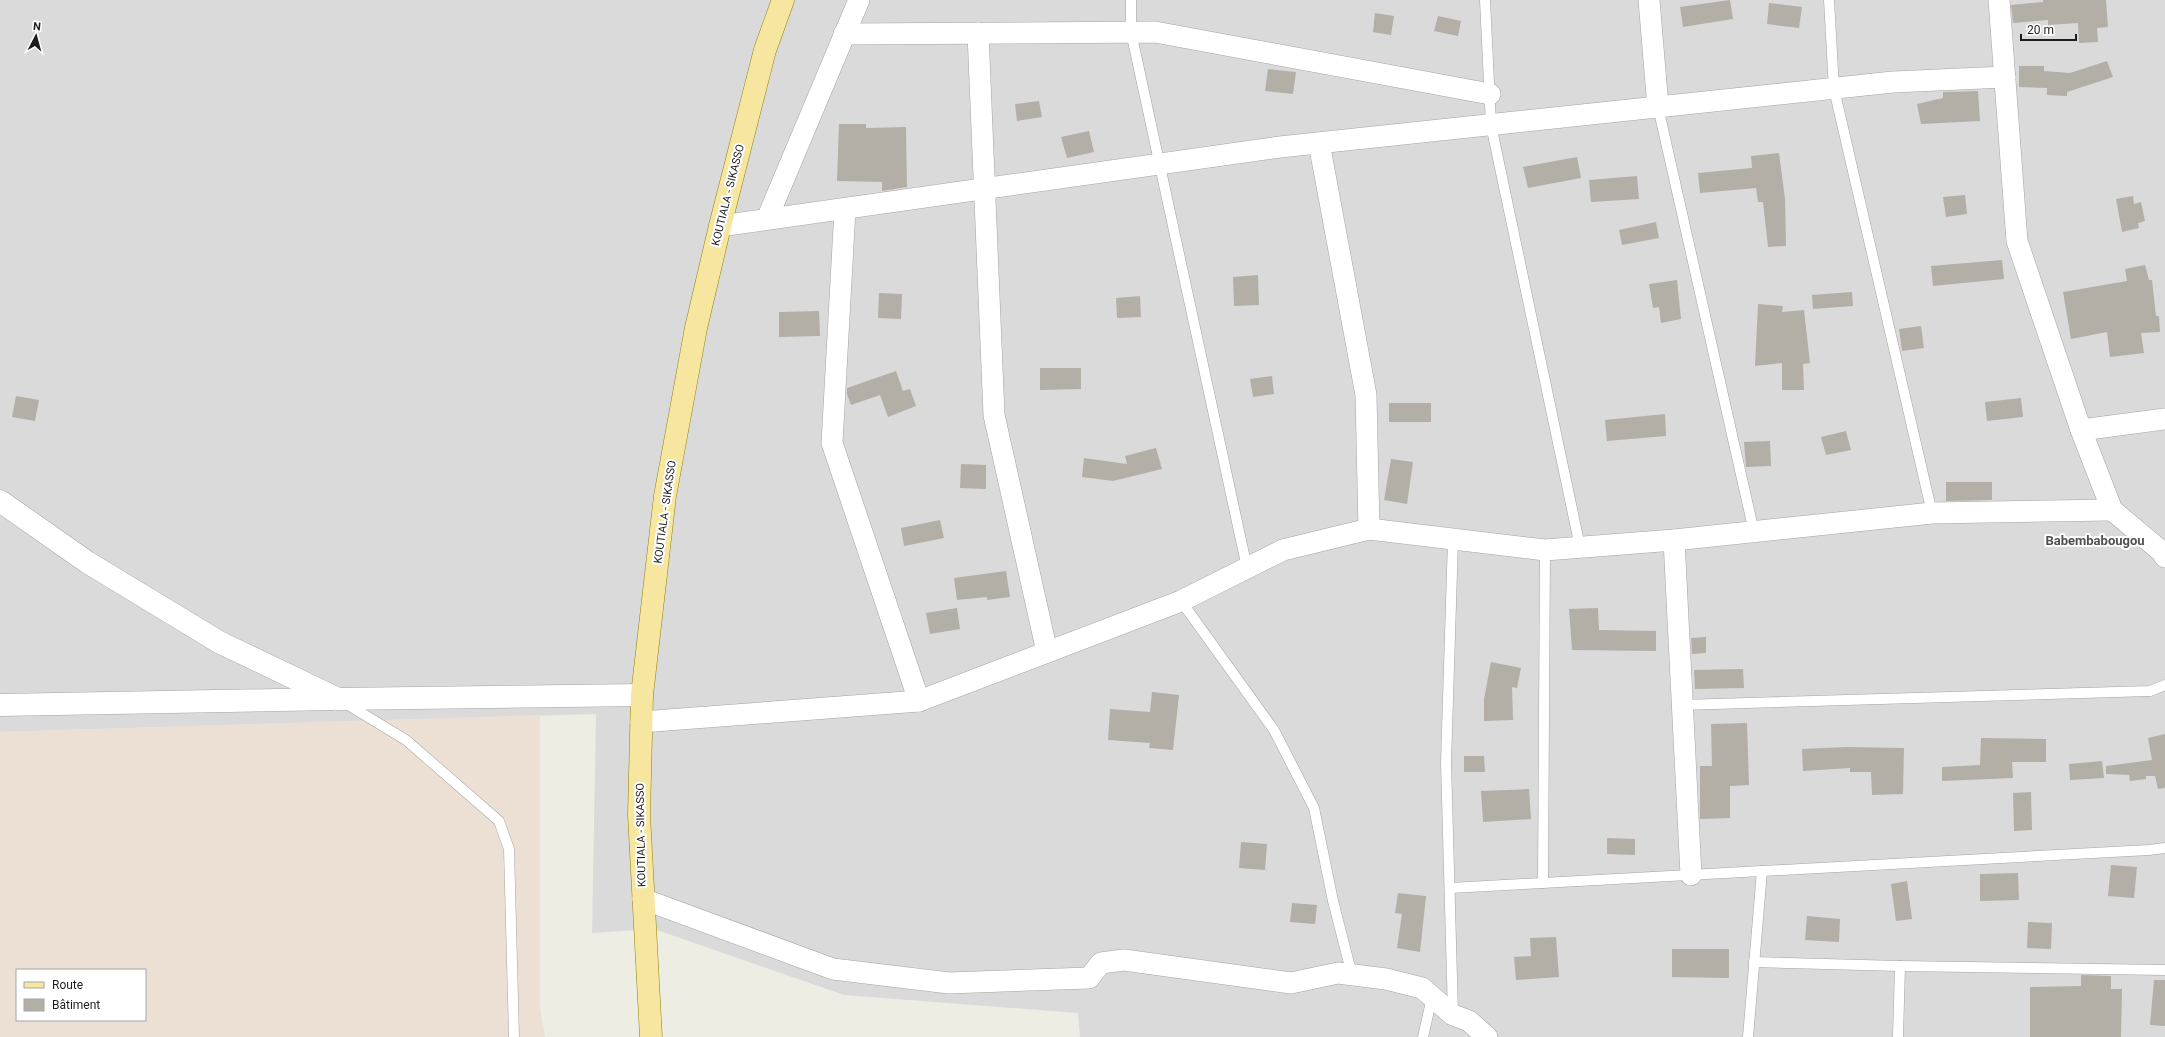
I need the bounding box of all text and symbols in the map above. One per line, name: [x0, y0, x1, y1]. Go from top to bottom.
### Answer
north arrow: [16, 16, 56, 56]
scale bar: [2021, 16, 2076, 42]
text: N: [32, 20, 42, 33]
text: 20 m: [2027, 23, 2054, 37]
street label: KOUTIALA - SIKASSO: [709, 143, 747, 247]
street label: KOUTIALA - SIKASSO: [651, 460, 679, 564]
district label: Babembabougou: [2045, 533, 2145, 548]
street label: KOUTIALA - SIKASSO: [634, 783, 648, 887]
legend: [16, 969, 146, 1021]
text: Route: [52, 978, 83, 992]
text: Bâtiment: [52, 998, 100, 1012]

